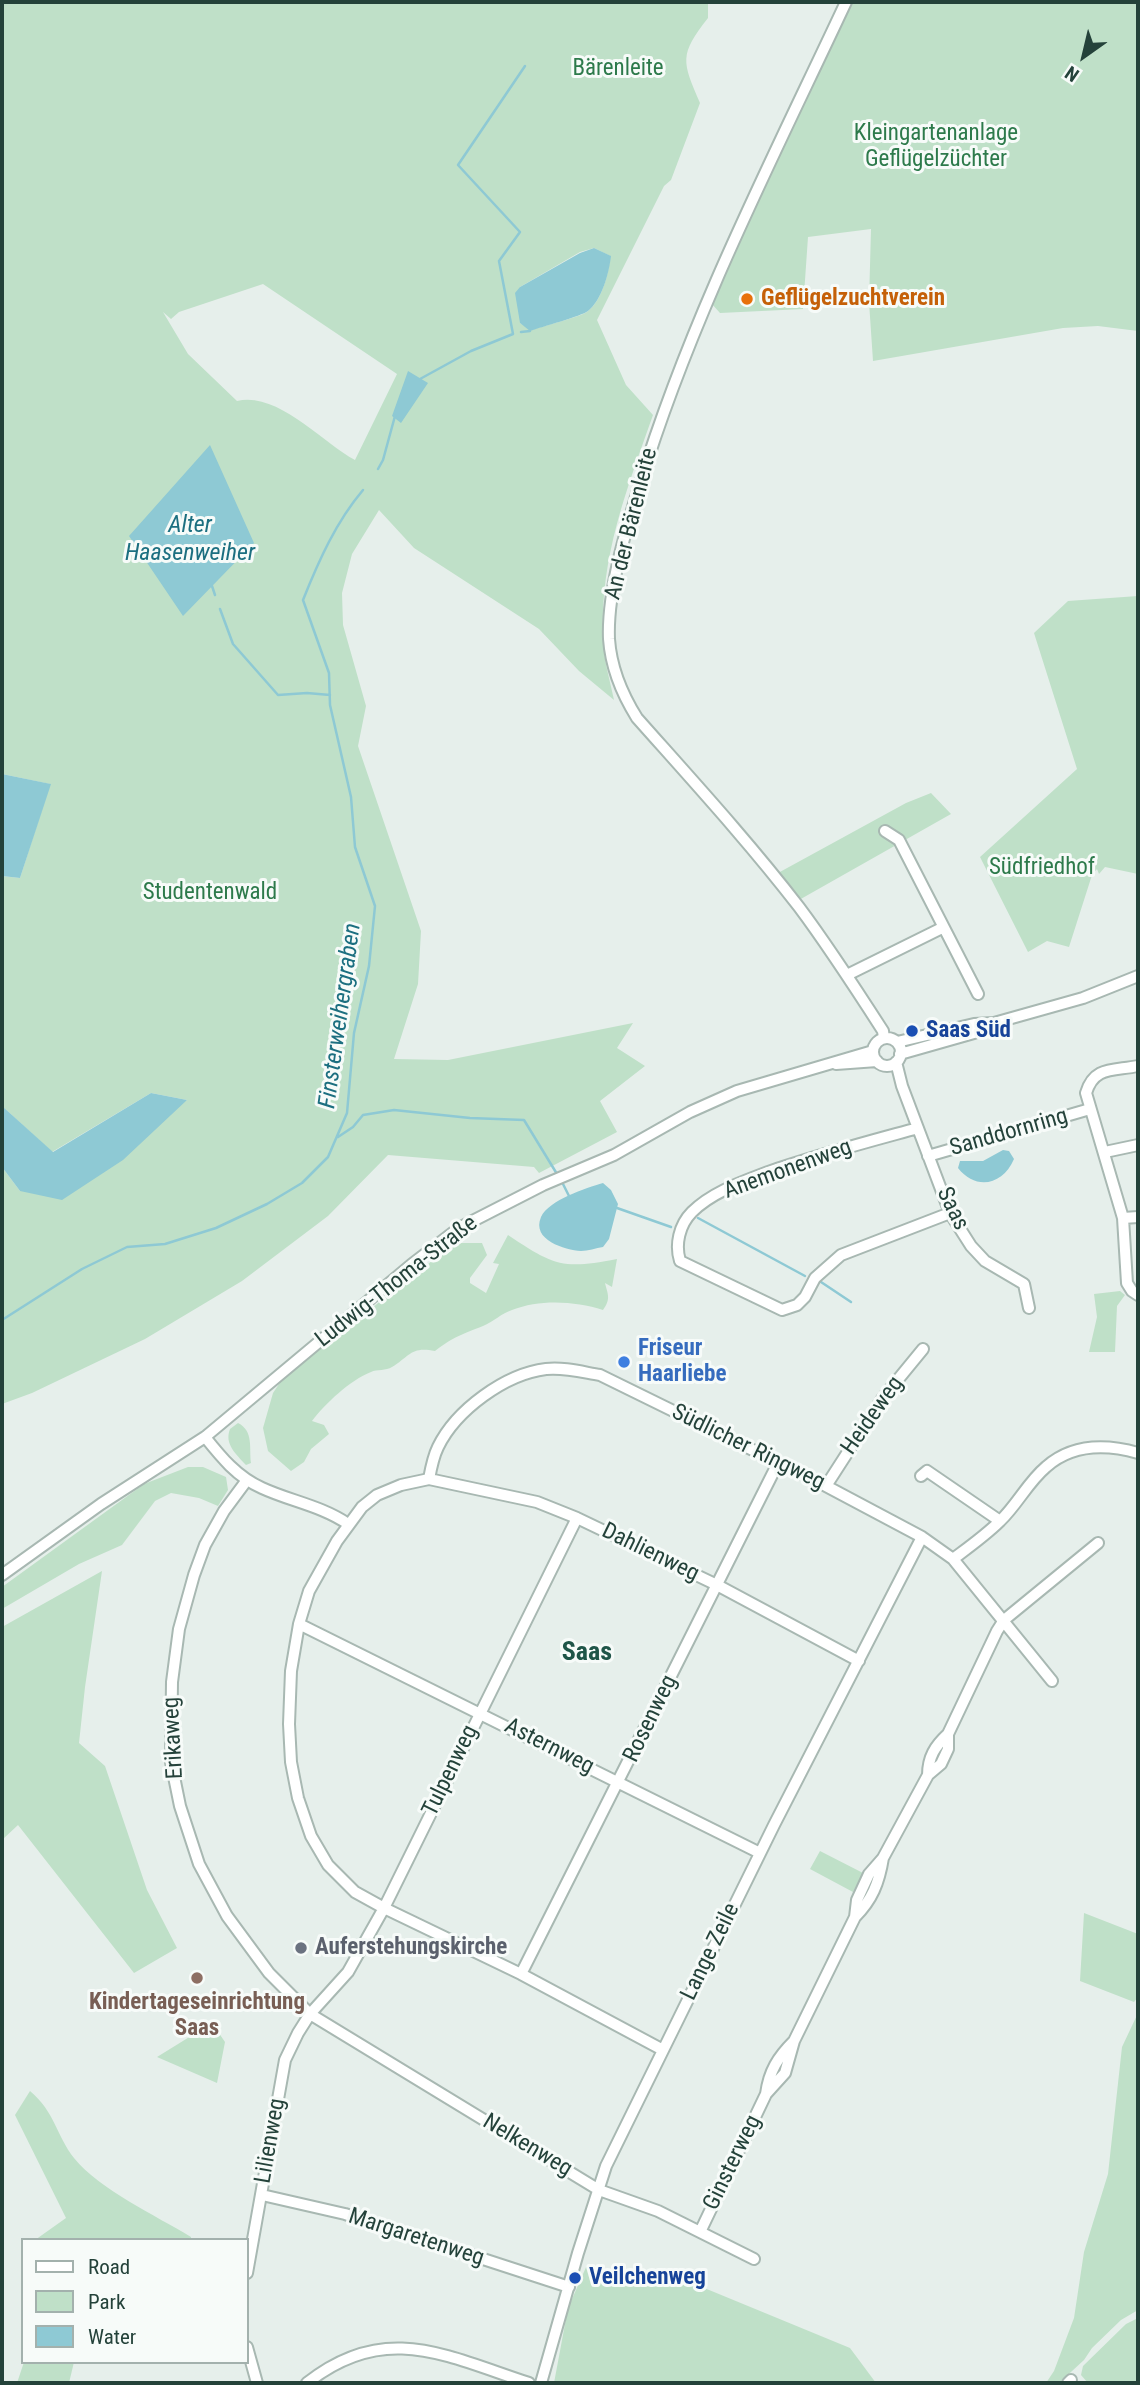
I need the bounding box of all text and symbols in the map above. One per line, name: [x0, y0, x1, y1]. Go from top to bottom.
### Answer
north arrow: [1049, 21, 1119, 91]
park label: Bärenleite: [572, 55, 664, 83]
text: N: [1061, 61, 1083, 87]
park label: Kleingartenanlage Geflügelzüchter: [854, 120, 1018, 174]
place label: Geflügelzuchtverein: [761, 285, 945, 313]
marker: Geflügelzuchtverein: [739, 291, 755, 307]
street label: An der Bärenleite: [600, 445, 664, 603]
water label: Alter Haasenweiher: [125, 512, 255, 568]
park label: Südfriedhof: [989, 854, 1095, 882]
park label: Studentenwald: [143, 879, 277, 907]
water label: Finsterweihergraben: [314, 921, 368, 1111]
place label: Saas Süd: [926, 1017, 1011, 1045]
marker: Saas Süd: [904, 1023, 920, 1039]
street label: Sanddornring: [947, 1103, 1071, 1163]
street label: Anemonenweg: [720, 1134, 856, 1206]
street label: Saas: [930, 1183, 974, 1235]
street label: Ludwig-Thoma-Straße: [310, 1210, 484, 1354]
place label: Friseur Haarliebe: [638, 1335, 726, 1389]
marker: Friseur Haarliebe: [616, 1354, 632, 1370]
street label: Heideweg: [836, 1371, 910, 1461]
street label: Südlicher Ringweg: [667, 1399, 829, 1497]
street label: Dahlienweg: [597, 1518, 703, 1588]
district label: Saas: [562, 1637, 612, 1669]
street label: Rosenweg: [618, 1671, 684, 1767]
street label: Erikaweg: [158, 1696, 190, 1780]
street label: Asternweg: [500, 1713, 598, 1781]
street label: Tulpenweg: [417, 1721, 485, 1821]
street label: Lange Zeile: [676, 1899, 746, 2005]
place label: Auferstehungskirche: [315, 1934, 507, 1962]
marker: Auferstehungskirche: [293, 1940, 309, 1956]
marker: Kindertageseinrichtung Saas: [189, 1970, 205, 1986]
place label: Kindertageseinrichtung Saas: [89, 1989, 305, 2043]
street label: Lilienweg: [250, 2096, 292, 2186]
street label: Nelkenweg: [477, 2109, 577, 2183]
street label: Ginsterweg: [698, 2111, 768, 2215]
street label: Margaretenweg: [345, 2203, 487, 2273]
legend: [21, 2238, 248, 2364]
text: Road: [88, 2255, 130, 2279]
place label: Veilchenweg: [589, 2264, 706, 2292]
marker: Veilchenweg: [567, 2270, 583, 2286]
text: Park: [88, 2290, 125, 2314]
text: Water: [88, 2325, 136, 2349]

